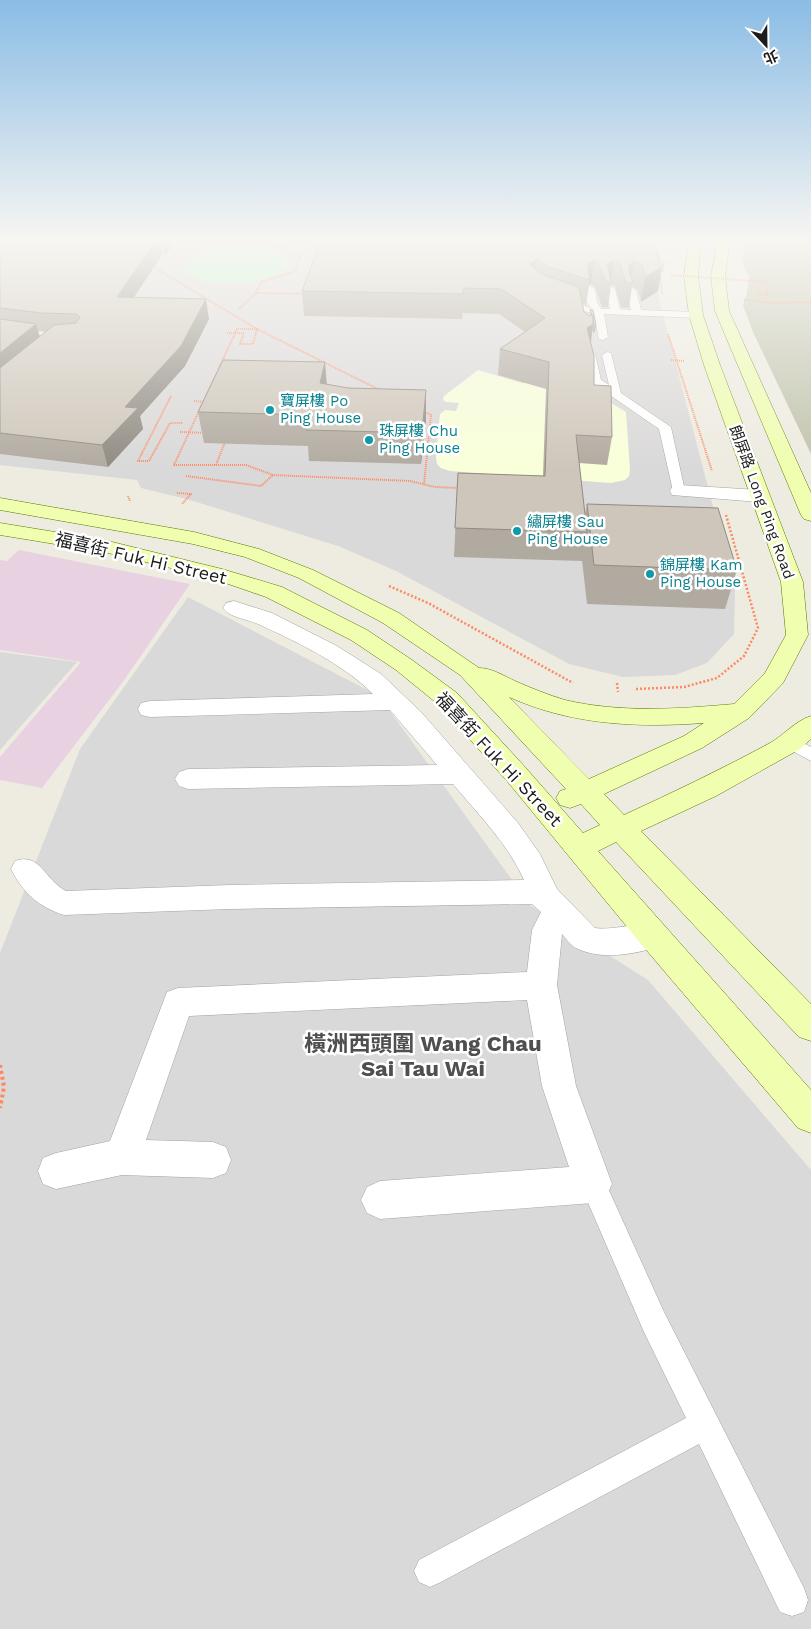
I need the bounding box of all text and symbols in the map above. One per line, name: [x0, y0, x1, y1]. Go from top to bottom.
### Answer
north arrow: [741, 20, 791, 70]
text: 北: [761, 47, 780, 67]
place label: 寶屏樓 Po Ping House: [280, 392, 361, 427]
marker: 寶屏樓 Po Ping House: [264, 404, 276, 416]
place label: 珠屏樓 Chu Ping House: [379, 422, 460, 457]
street label: 朗屏路 Long Ping Road: [726, 423, 798, 581]
marker: 珠屏樓 Chu Ping House: [363, 434, 375, 446]
place label: 繡屏樓 Sau Ping House: [527, 513, 608, 548]
marker: 繡屏樓 Sau Ping House: [511, 525, 523, 537]
street label: 福喜街 Fuk Hi Street: [53, 528, 229, 588]
place label: 錦屏樓 Kam Ping House: [660, 556, 743, 591]
marker: 錦屏樓 Kam Ping House: [644, 568, 656, 580]
street label: 福喜街 Fuk Hi Street: [431, 688, 567, 831]
district label: 橫洲西頭圍 Wang Chau Sai Tau Wai: [304, 1031, 542, 1081]

